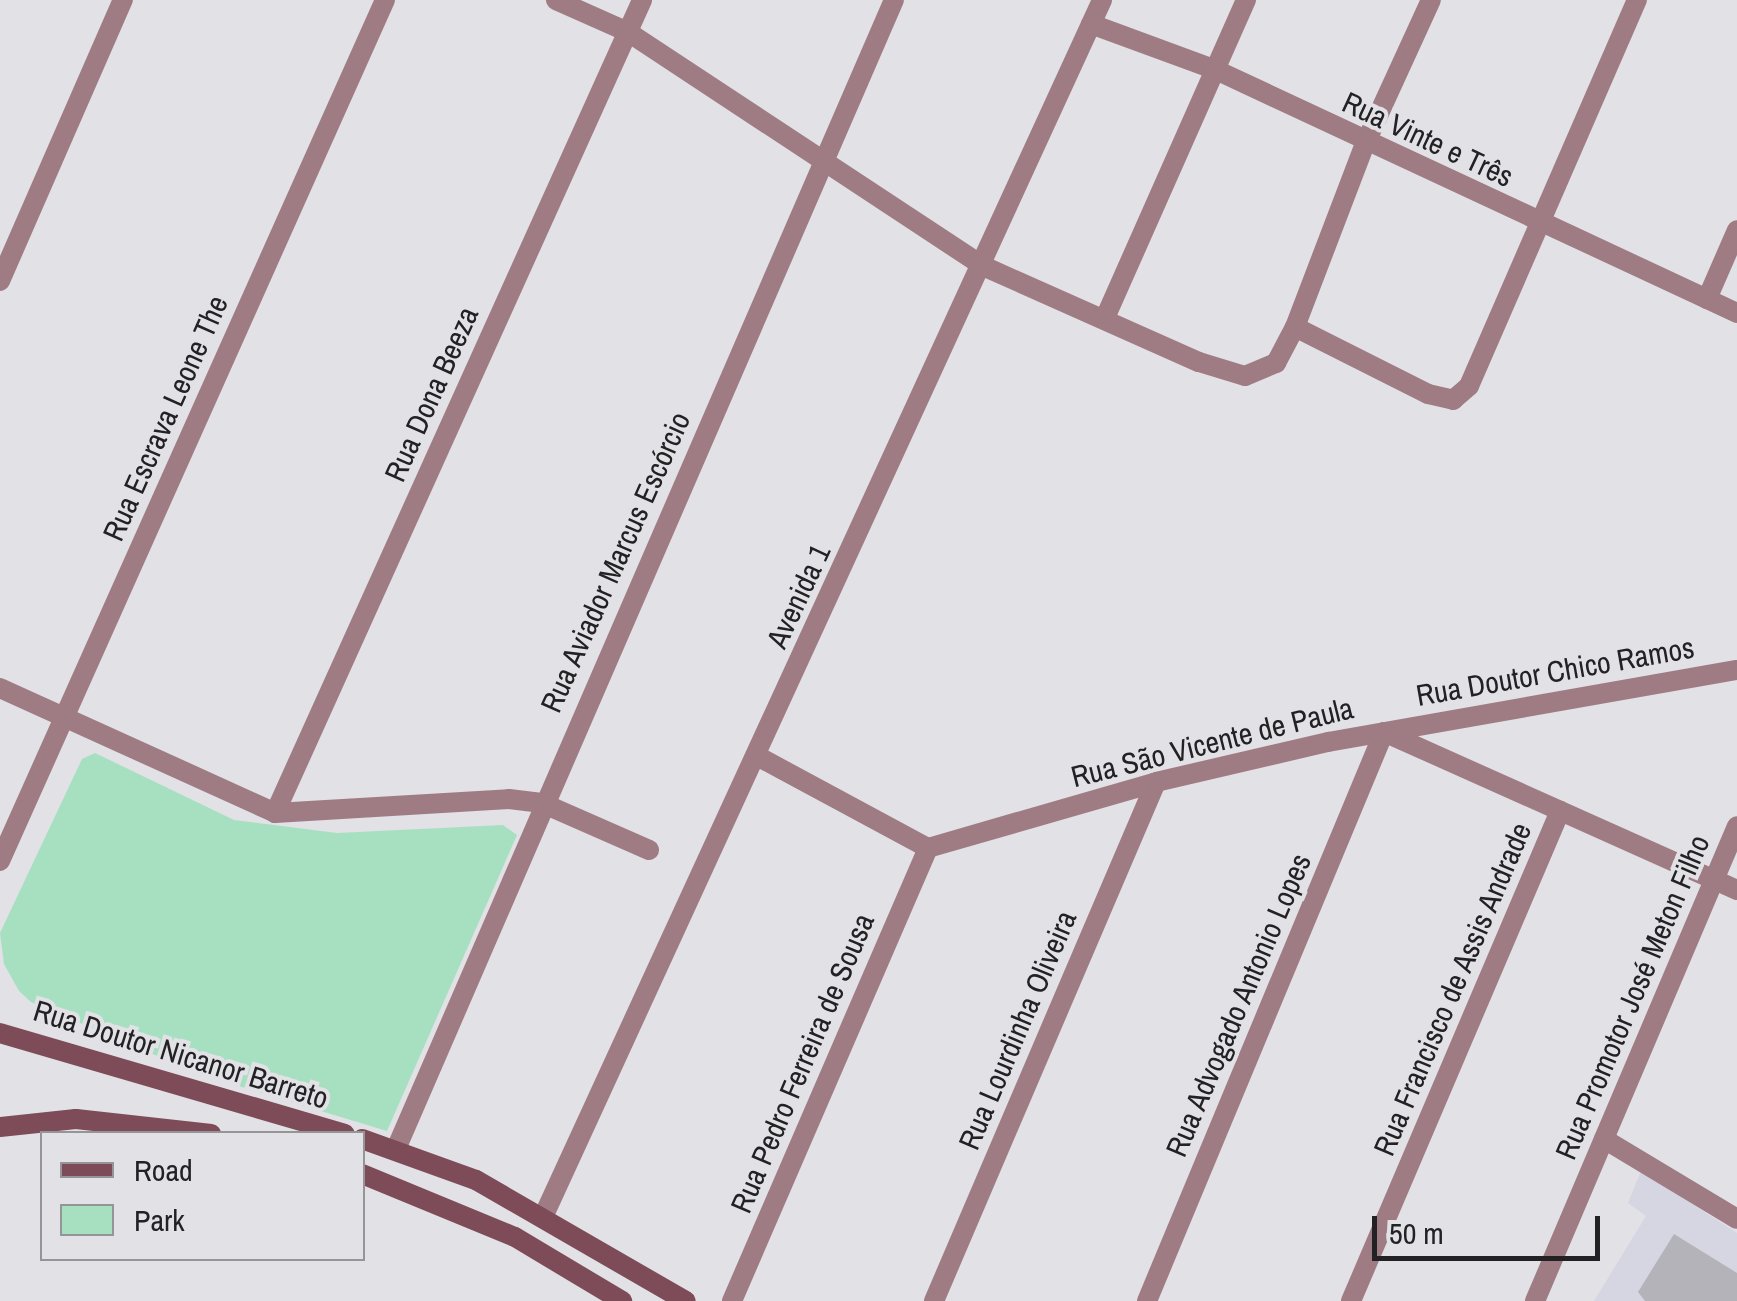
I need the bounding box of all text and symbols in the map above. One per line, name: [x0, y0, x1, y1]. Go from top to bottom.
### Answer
street label: Rua Vinte e Três: [1337, 84, 1519, 194]
street label: Rua Escrava Leone The: [95, 290, 235, 546]
street label: Rua Dona Beeza: [376, 301, 486, 487]
street label: Rua Aviador Marcus Escórcio: [532, 406, 698, 718]
street label: Avenida 1: [758, 538, 838, 654]
street label: Rua Doutor Chico Ramos: [1413, 629, 1697, 713]
street label: Rua São Vicente de Paula: [1067, 690, 1357, 794]
street label: Rua Francisco de Assis Andrade: [1365, 816, 1539, 1162]
street label: Rua Promotor José Meton Filho: [1547, 829, 1717, 1165]
street label: Rua Advogado Antonio Lopes: [1157, 847, 1319, 1163]
street label: Rua Lourdinha Oliveira: [950, 905, 1084, 1155]
street label: Rua Pedro Ferreira de Sousa: [723, 908, 881, 1218]
street label: Rua Doutor Nicanor Barreto: [29, 992, 333, 1116]
legend: [40, 1131, 365, 1261]
text: Road: [134, 1150, 193, 1190]
scale bar: [1377, 1196, 1604, 1258]
text: Park: [134, 1200, 185, 1240]
text: 50 m: [1389, 1213, 1444, 1253]

